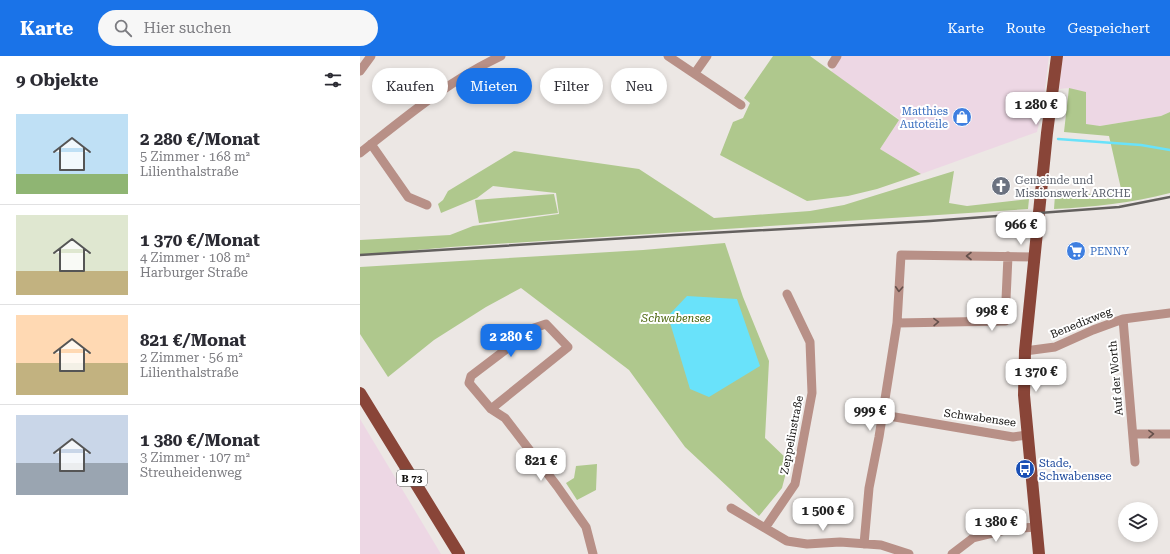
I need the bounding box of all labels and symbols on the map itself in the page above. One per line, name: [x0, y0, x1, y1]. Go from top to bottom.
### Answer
pin: 1 280 €: [999, 92, 1073, 126]
place label: Matthies Autoteile: [900, 105, 948, 131]
shop icon: Matthies Autoteile: [951, 106, 973, 128]
place label: Gemeinde und Missionswerk ARCHE: [1015, 174, 1131, 200]
church icon: Gemeinde und Missionswerk ARCHE: [990, 175, 1012, 197]
pin: 966 €: [993, 212, 1049, 246]
supermarket icon: PENNY: [1065, 240, 1087, 262]
place label: PENNY: [1090, 245, 1130, 258]
one-way arrow: [966, 252, 972, 260]
one-way arrow: [895, 286, 903, 292]
pin: 998 €: [964, 298, 1020, 332]
street label: Benedixweg: [1048, 305, 1114, 341]
park label: Schwabensee: [640, 312, 711, 325]
one-way arrow: [933, 318, 939, 327]
pin: 2 280 €: [474, 324, 548, 358]
street label: Auf der Worth: [1106, 340, 1126, 416]
pin: 1 370 €: [999, 359, 1073, 393]
street label: Zeppelinstraße: [778, 395, 806, 475]
pin: 999 €: [842, 398, 898, 432]
street label: Schwabensee: [943, 407, 1017, 429]
one-way arrow: [1148, 430, 1154, 438]
pin: 821 €: [513, 448, 569, 482]
place label: Stade, Schwabensee: [1039, 457, 1112, 483]
bus stop icon: Stade, Schwabensee: [1014, 458, 1036, 480]
road number: B 73: [397, 470, 427, 486]
pin: 1 500 €: [786, 498, 860, 532]
pin: 1 380 €: [959, 509, 1033, 543]

